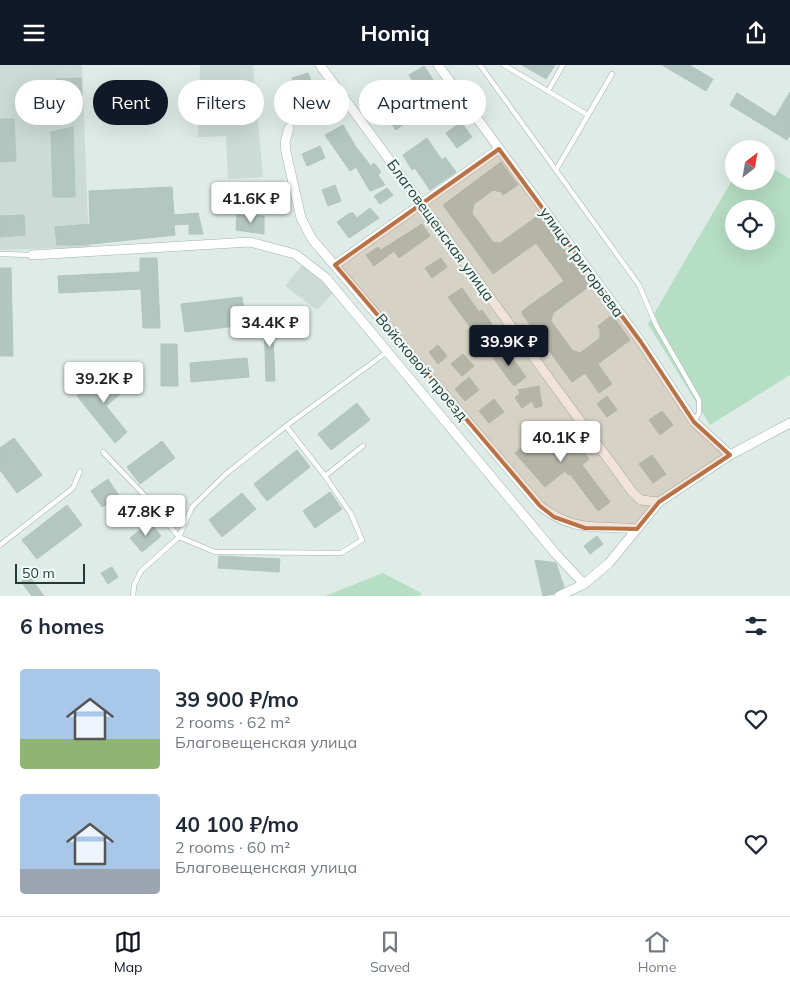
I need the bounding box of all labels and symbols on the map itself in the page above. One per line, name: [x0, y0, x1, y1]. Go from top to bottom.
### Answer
north arrow: [725, 140, 775, 190]
street label: Благовещенская улица: [383, 155, 499, 305]
pin: 41.6K ₽: [205, 181, 297, 224]
street label: улица Григорьева: [536, 203, 628, 321]
pin: 34.4K ₽: [224, 305, 316, 348]
street label: Войсковой проезд: [372, 310, 472, 424]
pin: 39.9K ₽: [463, 325, 555, 367]
pin: 39.2K ₽: [58, 361, 150, 404]
pin: 40.1K ₽: [515, 421, 607, 463]
pin: 47.8K ₽: [100, 495, 192, 537]
scale bar: [15, 561, 85, 584]

